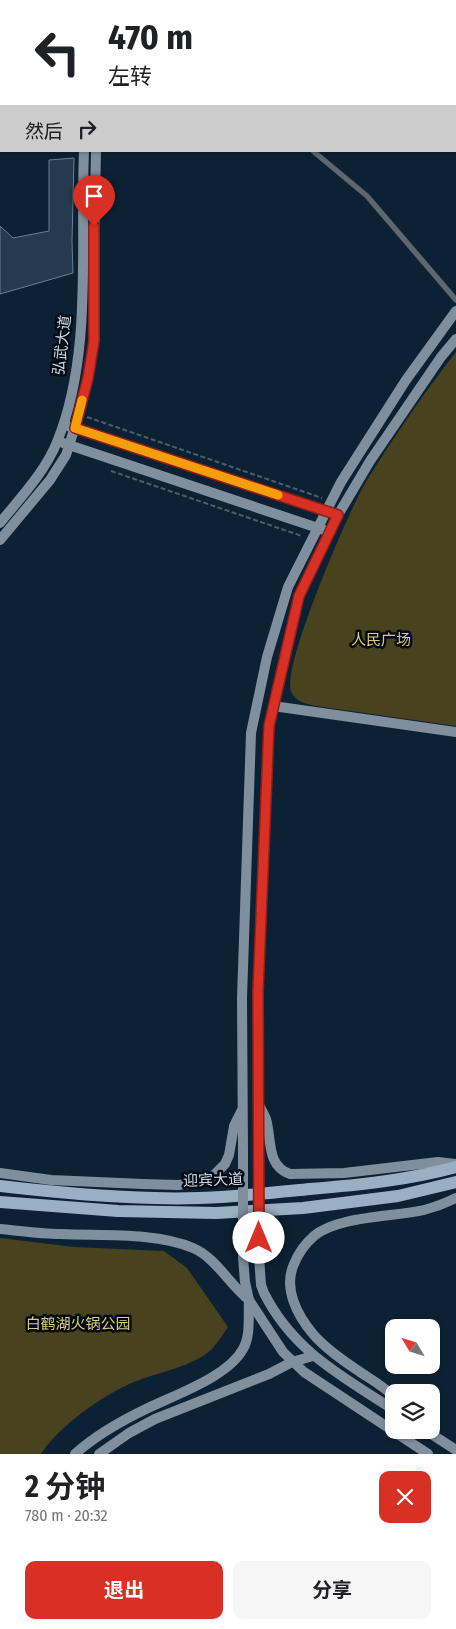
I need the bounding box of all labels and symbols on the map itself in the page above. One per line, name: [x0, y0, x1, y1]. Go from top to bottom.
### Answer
pin: [73, 175, 115, 226]
street label: 弘武大道: [49, 314, 75, 376]
park label: 人民广场: [351, 631, 411, 649]
street label: 迎宾大道: [183, 1170, 243, 1190]
position arrow: [232, 1211, 284, 1263]
park label: 白鹤湖火锅公园: [25, 1315, 131, 1333]
north arrow: [385, 1319, 440, 1374]

